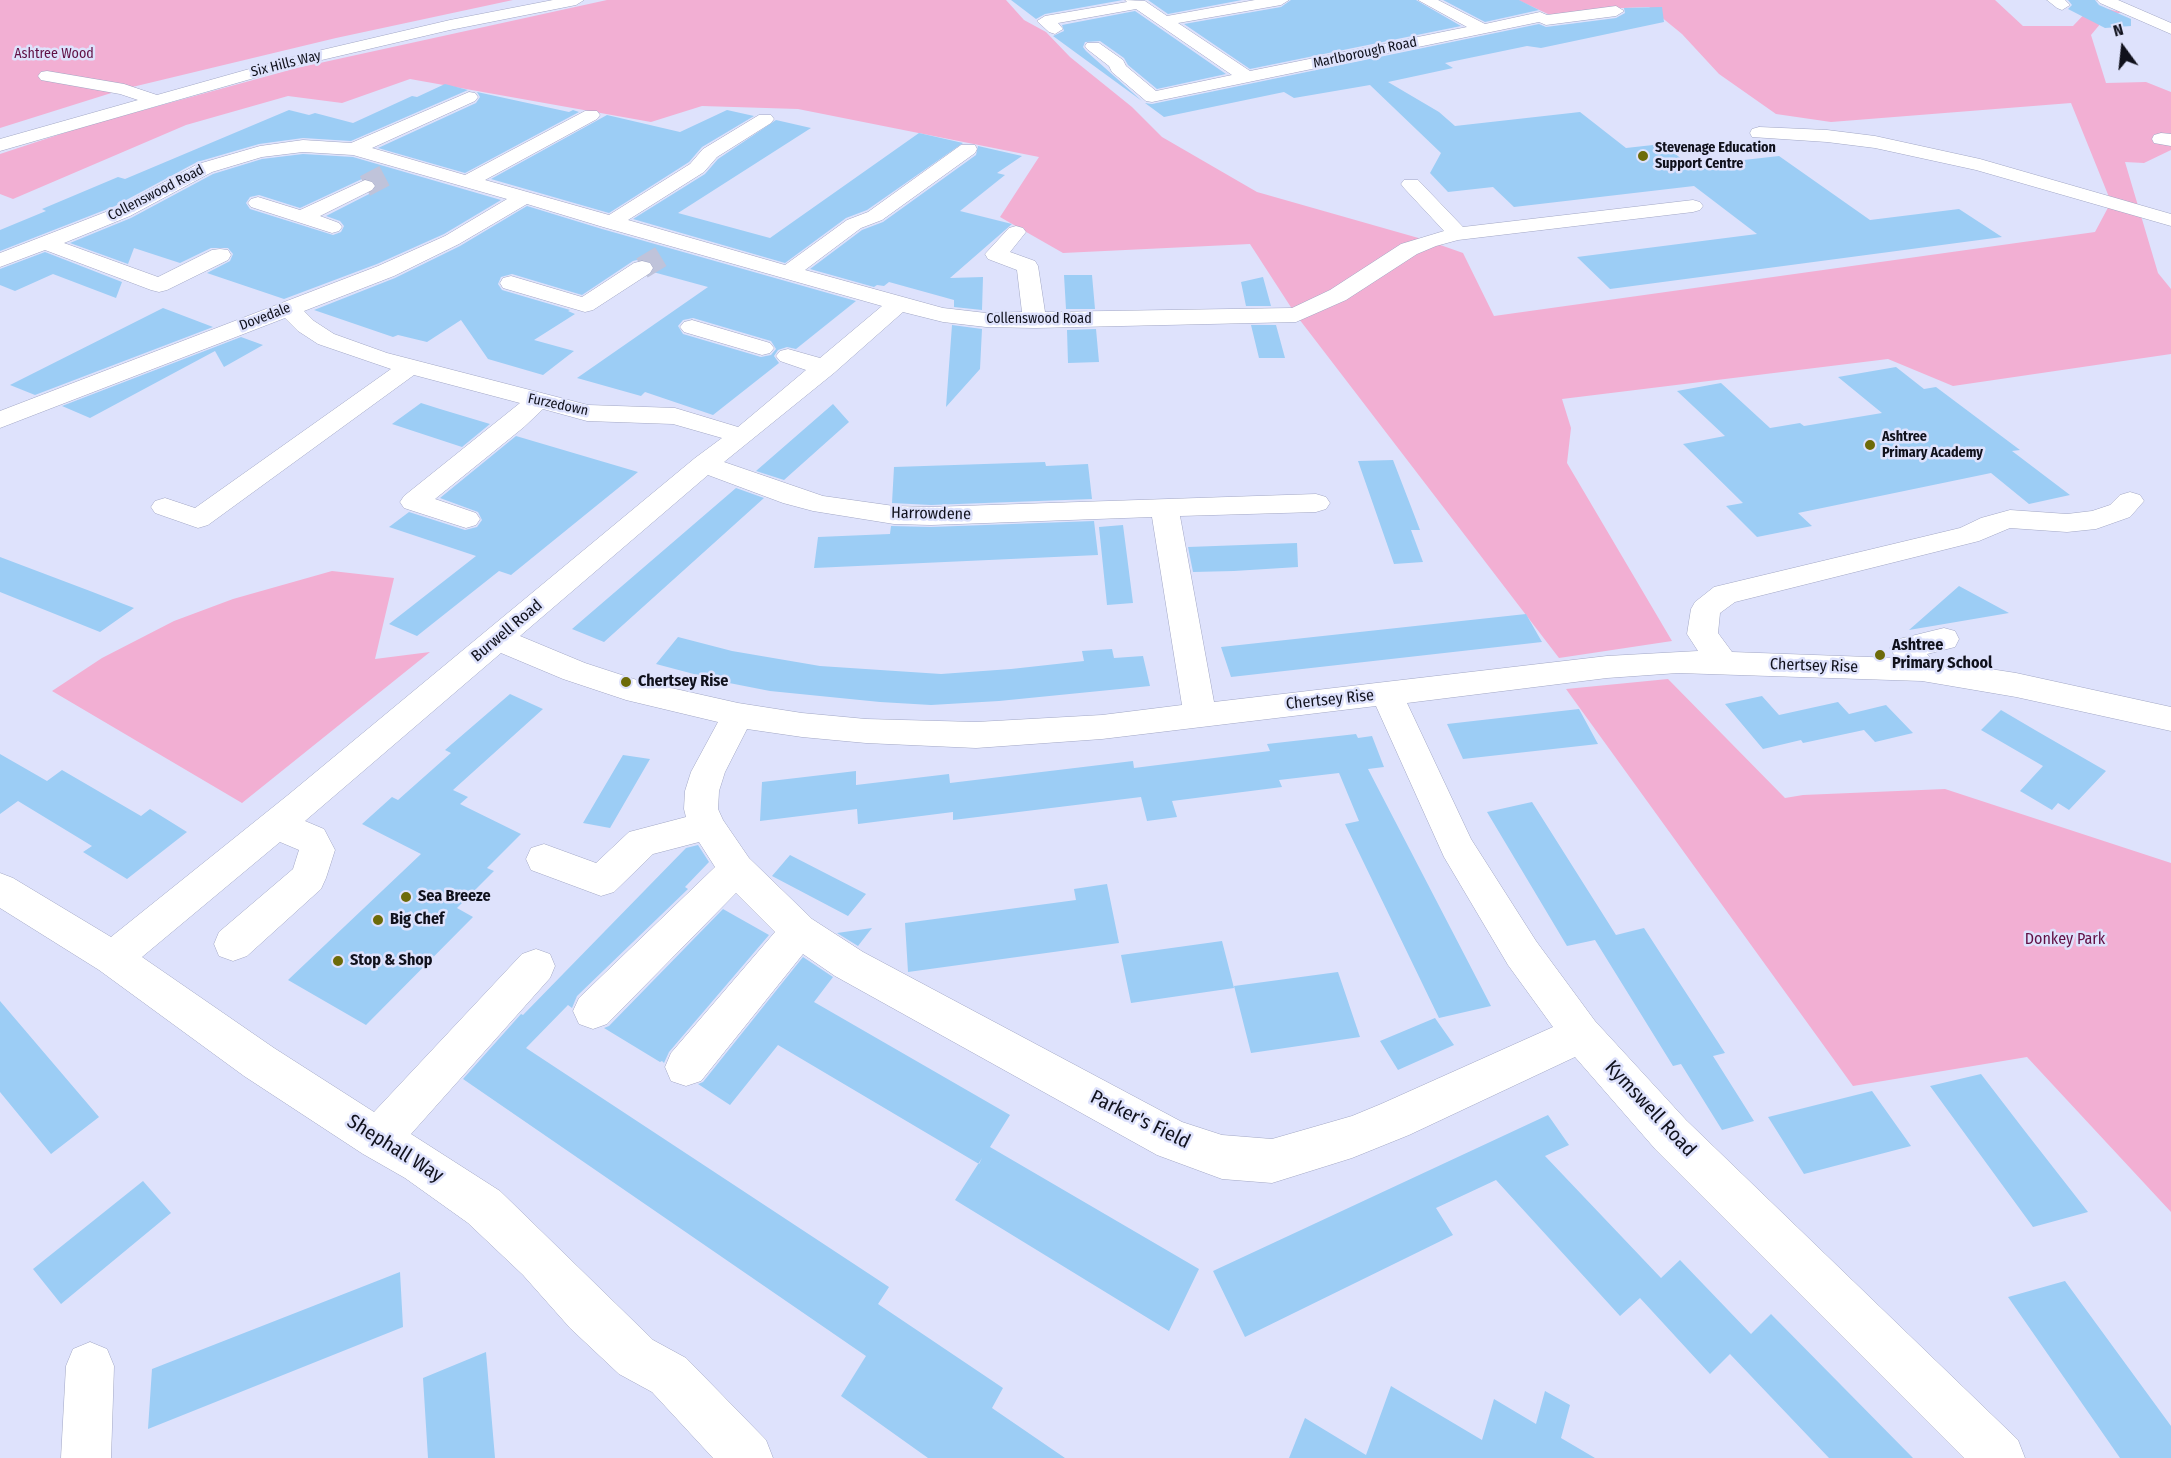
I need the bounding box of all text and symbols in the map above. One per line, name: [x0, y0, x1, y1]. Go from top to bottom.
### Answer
north arrow: [2093, 18, 2153, 78]
text: N: [2111, 20, 2125, 41]
street label: Marlborough Road: [1312, 34, 1418, 72]
park label: Ashtree Wood: [14, 46, 94, 62]
street label: Six Hills Way: [249, 47, 323, 81]
place label: Stevenage Education Support Centre: [1655, 140, 1776, 172]
marker: Stevenage Education Support Centre: [1636, 149, 1650, 163]
street label: Collenswood Road: [105, 162, 207, 224]
street label: Dovedale: [237, 300, 293, 334]
street label: Collenswood Road: [986, 311, 1092, 327]
street label: Furzedown: [526, 390, 590, 420]
place label: Ashtree Primary Academy: [1882, 429, 1983, 461]
marker: Ashtree Primary Academy: [1863, 438, 1877, 452]
street label: Harrowdene: [891, 504, 971, 524]
street label: Burwell Road: [468, 596, 546, 666]
place label: Ashtree Primary School: [1892, 636, 1992, 674]
marker: Ashtree Primary School: [1873, 648, 1887, 662]
street label: Chertsey Rise: [1770, 655, 1858, 677]
place label: Chertsey Rise: [638, 672, 728, 692]
marker: Chertsey Rise: [619, 675, 633, 689]
street label: Chertsey Rise: [1285, 686, 1375, 714]
place label: Sea Breeze: [418, 887, 491, 907]
marker: Sea Breeze: [399, 890, 413, 904]
place label: Big Chef: [390, 910, 444, 930]
marker: Big Chef: [371, 913, 385, 927]
park label: Donkey Park: [2025, 930, 2105, 950]
place label: Stop & Shop: [350, 951, 433, 971]
marker: Stop & Shop: [331, 954, 345, 968]
street label: Kymswell Road: [1599, 1056, 1701, 1162]
street label: Parker's Field: [1086, 1085, 1194, 1155]
street label: Shephall Way: [342, 1110, 448, 1188]

